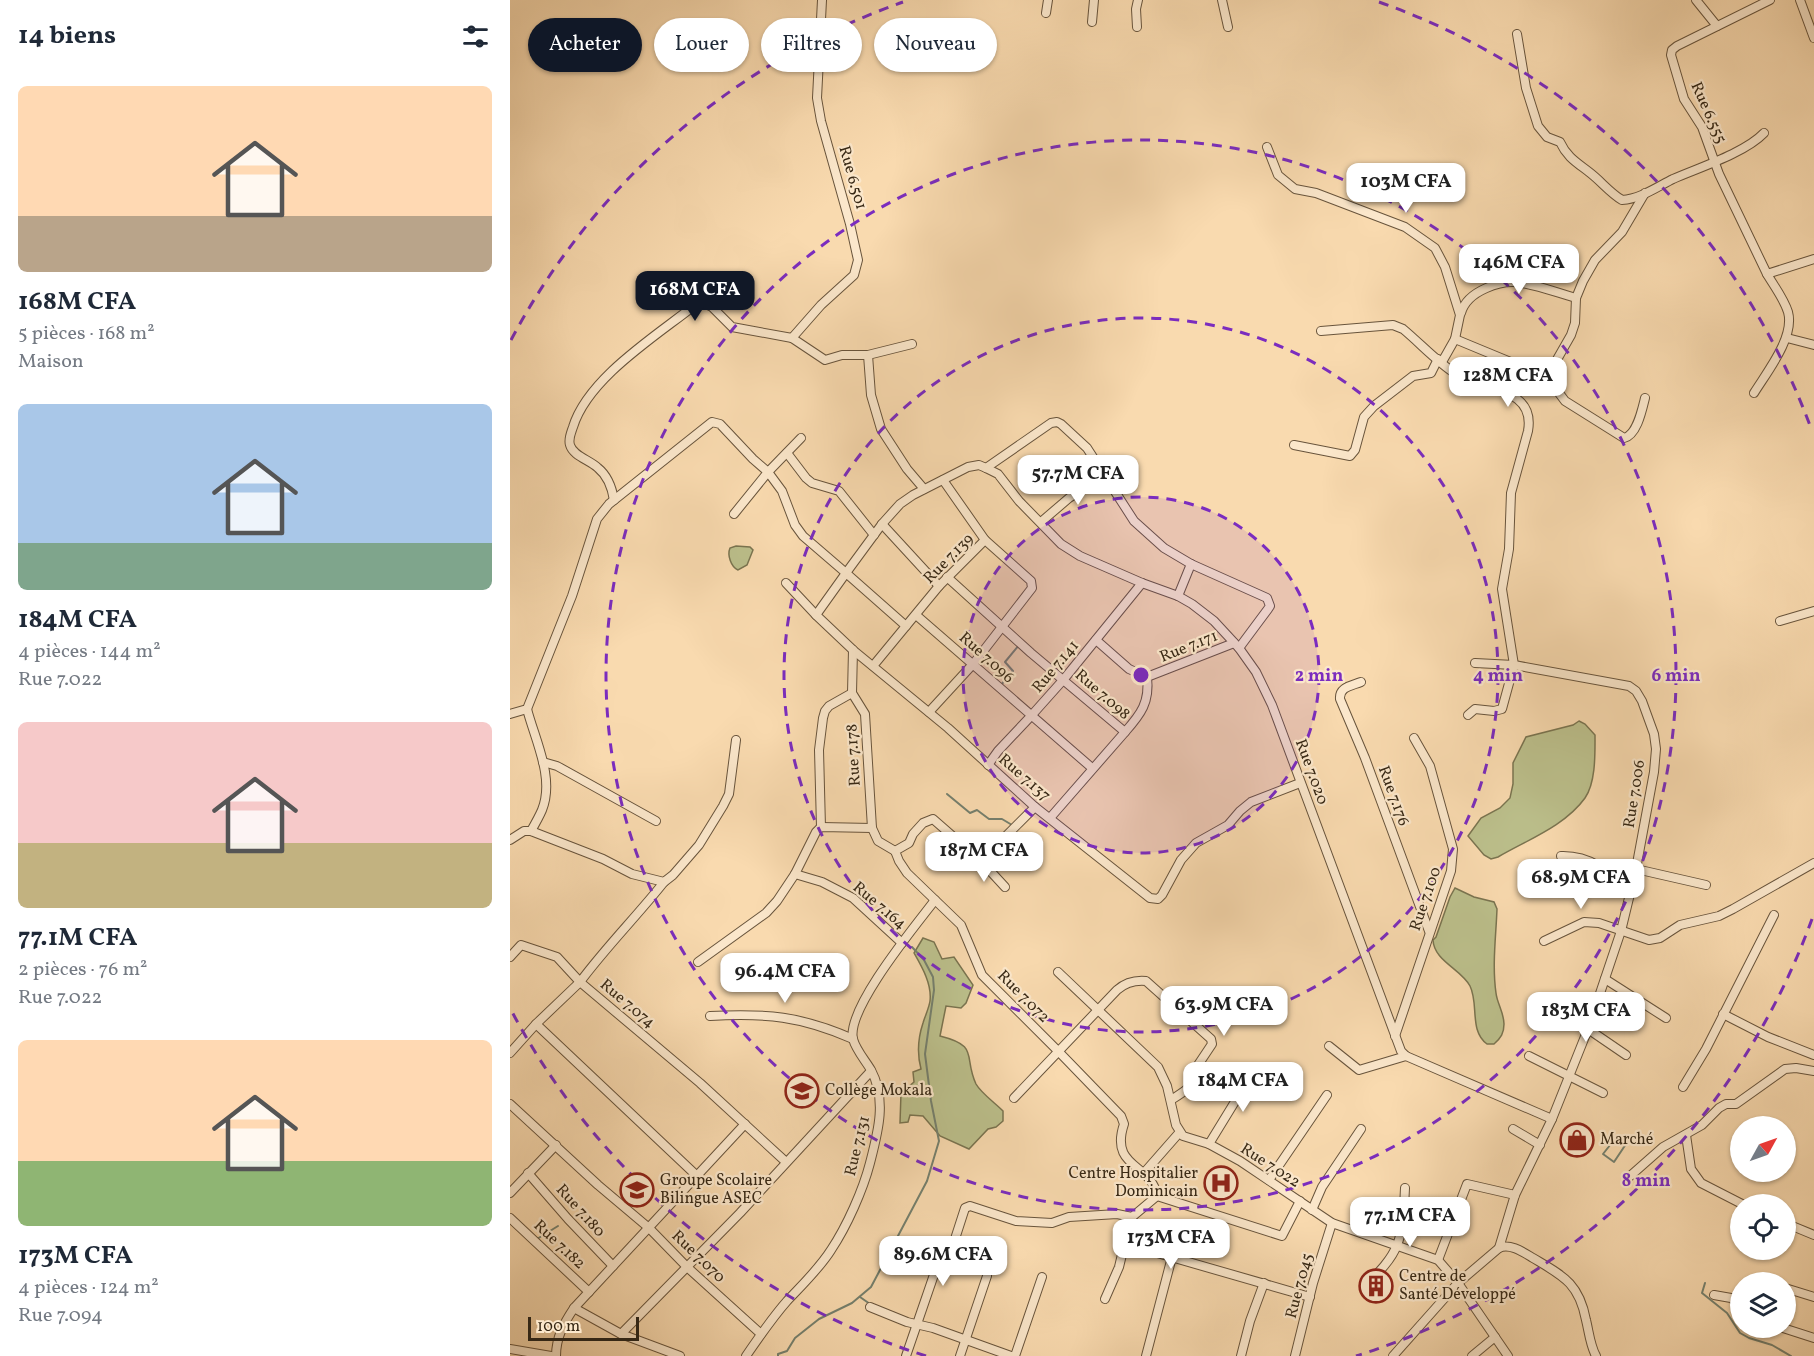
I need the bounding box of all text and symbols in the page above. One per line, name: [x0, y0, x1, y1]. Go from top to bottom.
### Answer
text: 14 biens: [18, 18, 116, 54]
chip: Acheter: [528, 18, 642, 72]
chip: Louer: [654, 18, 749, 72]
chip: Filtres: [761, 18, 862, 72]
chip: Nouveau: [874, 18, 997, 72]
icon: filters: [459, 20, 492, 53]
street label: Rue 6.555: [1685, 79, 1731, 147]
icon: home: [201, 125, 309, 233]
street label: Rue 6.501: [832, 143, 872, 213]
pin: 103M CFA: [1344, 163, 1468, 214]
text: 103M CFA: [1360, 168, 1452, 196]
pin: 146M CFA: [1457, 244, 1581, 295]
text: 146M CFA: [1473, 249, 1565, 277]
pin: 168M CFA: [633, 271, 757, 322]
text: 168M CFA: [650, 276, 740, 304]
text: 168M CFA: [18, 284, 136, 320]
text: 5 pièces · 168 m²: [18, 320, 155, 348]
text: Maison: [18, 348, 84, 376]
pin: 128M CFA: [1446, 357, 1570, 408]
text: 128M CFA: [1463, 362, 1553, 390]
icon: home: [201, 443, 309, 551]
pin: 57.7M CFA: [1009, 455, 1147, 506]
text: 57.7M CFA: [1032, 460, 1124, 488]
street label: Rue 7.139: [919, 529, 979, 589]
text: 184M CFA: [18, 602, 137, 638]
street label: Rue 7.171: [1157, 625, 1221, 669]
street label: Rue 7.096: [954, 627, 1018, 689]
street label: Rue 7.141: [1027, 636, 1085, 698]
text: 4 pièces · 144 m²: [18, 638, 161, 666]
text: 2 min: [1295, 664, 1343, 689]
text: 4 min: [1473, 664, 1523, 689]
text: 6 min: [1651, 664, 1701, 689]
street label: Rue 7.098: [1070, 665, 1134, 725]
centre of rings: [1131, 665, 1151, 685]
text: Rue 7.022: [18, 666, 102, 694]
street label: Rue 7.178: [841, 723, 867, 787]
street label: Rue 7.020: [1289, 736, 1333, 808]
street label: Rue 7.137: [993, 749, 1055, 807]
street label: Rue 7.006: [1619, 758, 1651, 830]
icon: home: [201, 761, 309, 869]
street label: Rue 7.176: [1372, 763, 1414, 829]
pin: 187M CFA: [922, 832, 1046, 883]
text: 187M CFA: [939, 837, 1029, 865]
pin: 68.9M CFA: [1512, 859, 1650, 910]
street label: Rue 7.100: [1405, 864, 1447, 934]
text: 68.9M CFA: [1531, 864, 1631, 892]
street label: Rue 7.164: [847, 877, 911, 935]
text: 77.1M CFA: [18, 920, 137, 956]
pin: 96.4M CFA: [716, 953, 854, 1004]
text: 2 pièces · 76 m²: [18, 956, 148, 984]
text: 96.4M CFA: [734, 958, 836, 986]
street label: Rue 7.072: [992, 966, 1054, 1028]
street label: Rue 7.074: [595, 974, 659, 1034]
text: Rue 7.022: [18, 984, 102, 1012]
pin: 63.9M CFA: [1155, 986, 1293, 1037]
text: 63.9M CFA: [1175, 991, 1273, 1019]
pin: 183M CFA: [1524, 992, 1648, 1043]
text: 183M CFA: [1541, 997, 1631, 1025]
pin: 184M CFA: [1181, 1062, 1305, 1113]
text: 184M CFA: [1197, 1067, 1289, 1095]
school or university icon: Collège Mokala: [784, 1073, 820, 1109]
icon: home: [201, 1079, 309, 1187]
place label: Collège Mokala: [825, 1080, 932, 1102]
street label: Rue 7.131: [840, 1114, 876, 1178]
north arrow: [1730, 1116, 1796, 1182]
map controls: [1730, 1116, 1796, 1338]
shop icon: Marché: [1559, 1122, 1595, 1158]
place label: Marché: [1600, 1129, 1653, 1151]
street label: Rue 7.022: [1236, 1138, 1304, 1194]
place label: Centre Hospitalier Dominicain: [1068, 1163, 1198, 1203]
hospital icon: Centre Hospitalier Dominicain: [1203, 1165, 1239, 1201]
text: 8 min: [1621, 1169, 1671, 1194]
place label: Groupe Scolaire Bilingue ASEC: [660, 1170, 772, 1210]
school or university icon: Groupe Scolaire Bilingue ASEC: [619, 1172, 655, 1208]
street label: Rue 7.180: [550, 1180, 610, 1242]
button: locate: [1730, 1194, 1796, 1260]
pin: 77.1M CFA: [1341, 1197, 1479, 1248]
text: 77.1M CFA: [1364, 1202, 1456, 1230]
street label: Rue 7.182: [528, 1215, 590, 1275]
pin: 173M CFA: [1109, 1219, 1233, 1270]
text: 173M CFA: [1127, 1224, 1215, 1252]
street label: Rue 7.070: [666, 1226, 730, 1288]
pin: 89.6M CFA: [874, 1236, 1012, 1287]
text: 173M CFA: [18, 1238, 133, 1274]
text: 89.6M CFA: [893, 1241, 993, 1269]
street label: Rue 7.045: [1281, 1251, 1319, 1321]
place label: Centre de Santé Développé: [1399, 1266, 1516, 1306]
building icon: Centre de Santé Développé: [1358, 1268, 1394, 1304]
button: layers: [1730, 1272, 1796, 1338]
text: 4 pièces · 124 m²: [18, 1274, 159, 1302]
text: Rue 7.094: [18, 1302, 103, 1330]
scale bar: [528, 1314, 639, 1342]
text: 100 m: [537, 1316, 580, 1338]

